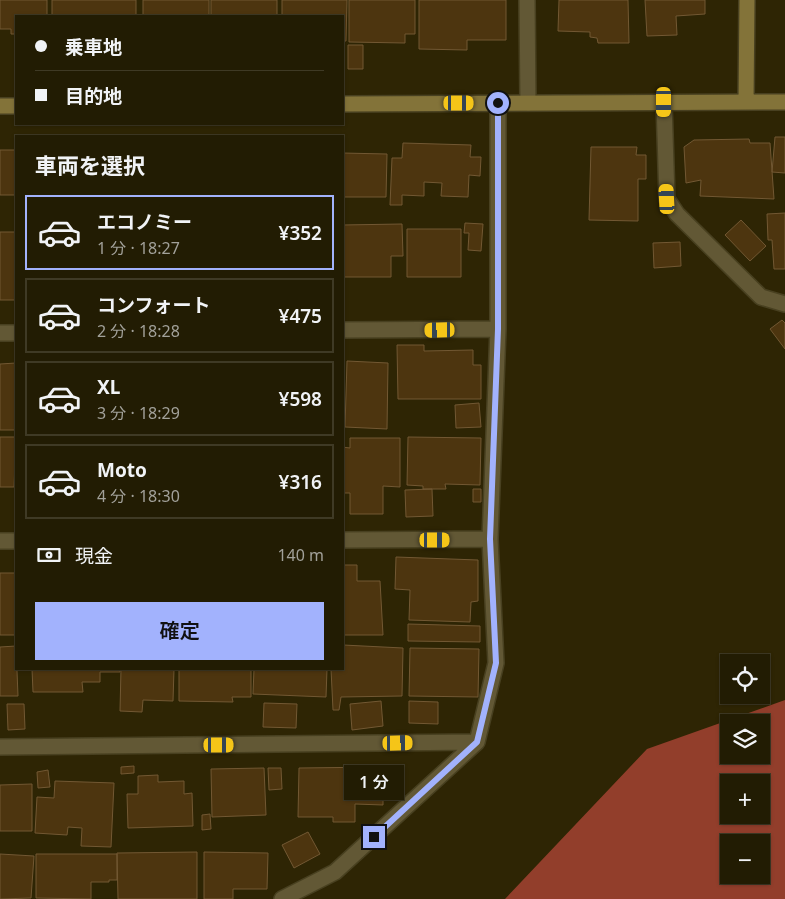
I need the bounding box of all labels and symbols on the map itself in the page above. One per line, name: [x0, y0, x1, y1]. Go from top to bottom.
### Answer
car: [656, 87, 671, 117]
route start: [487, 92, 509, 114]
car: [444, 96, 474, 111]
car: [658, 184, 675, 214]
car: [424, 322, 455, 338]
car: [420, 533, 450, 548]
car: [382, 735, 413, 751]
car: [204, 738, 234, 753]
callout: 1 分: [344, 764, 404, 800]
route end: [363, 826, 385, 848]

